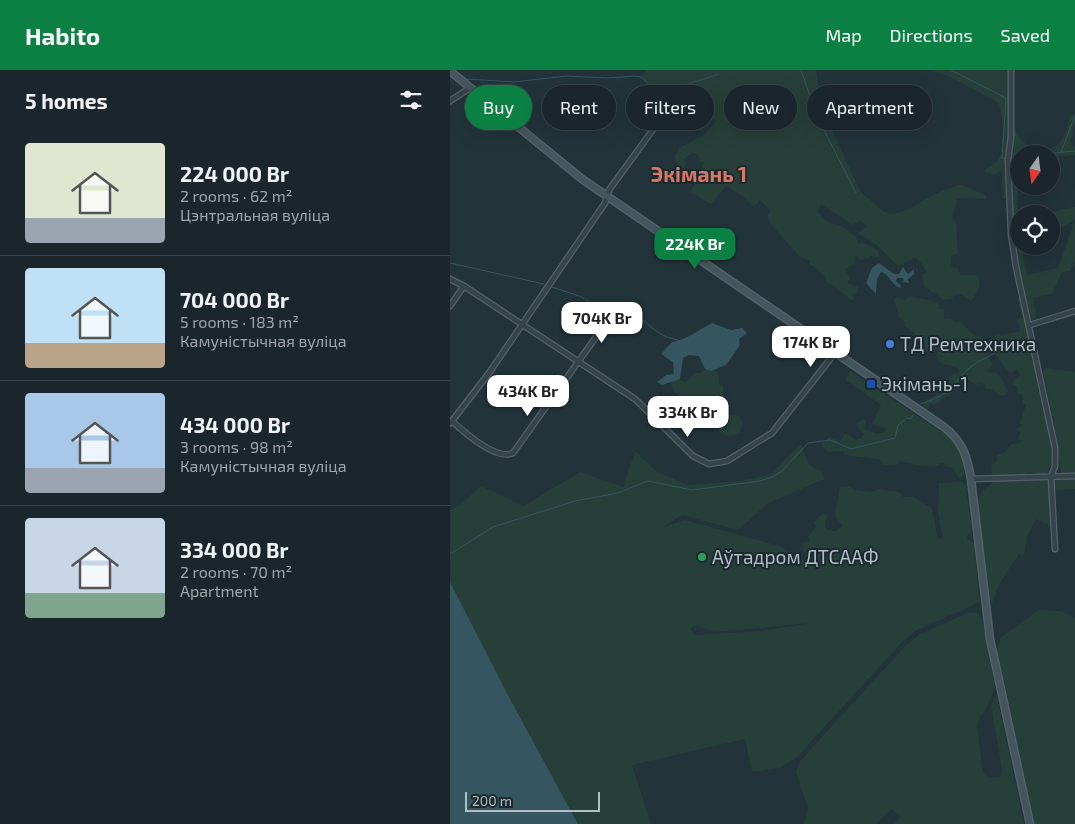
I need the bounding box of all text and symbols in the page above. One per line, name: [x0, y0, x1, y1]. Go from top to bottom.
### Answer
text: Habito: [25, 21, 100, 50]
text: Map: [825, 24, 862, 46]
text: Directions: [890, 24, 973, 46]
text: Saved: [1001, 24, 1050, 46]
chip: Buy: [465, 85, 532, 130]
chip: Rent: [542, 85, 616, 130]
chip: Filters: [626, 85, 714, 130]
chip: New: [724, 85, 797, 130]
chip: Apartment: [807, 85, 932, 130]
icon: filters: [397, 86, 425, 114]
text: 5 homes: [25, 88, 108, 113]
north arrow: [1010, 145, 1060, 195]
map controls: [1010, 145, 1060, 255]
text: 224 000 Br: [180, 161, 289, 186]
district label: Экімань 1: [651, 161, 747, 186]
icon: home: [65, 163, 125, 223]
text: 2 rooms · 62 m²: [180, 186, 292, 205]
text: Цэнтральная вуліца: [180, 205, 330, 224]
button: locate: [1010, 205, 1060, 255]
pin: 224K Br: [649, 228, 741, 270]
text: 224K Br: [665, 234, 725, 253]
text: 704 000 Br: [180, 287, 289, 312]
icon: home: [65, 288, 125, 348]
pin: 704K Br: [556, 302, 648, 344]
text: 704K Br: [572, 308, 632, 327]
text: 5 rooms · 183 m²: [180, 312, 299, 331]
pin: 174K Br: [765, 326, 857, 368]
text: Камуністычная вуліца: [180, 331, 346, 350]
text: 174K Br: [783, 332, 839, 351]
place label: ТД Ремтехника: [900, 332, 1036, 355]
marker: ТД Ремтехника: [884, 338, 896, 350]
place label: Экімань-1: [881, 372, 968, 395]
pin: 434K Br: [482, 374, 574, 417]
marker: Экімань-1: [865, 378, 877, 390]
text: 434K Br: [498, 381, 558, 400]
pin: 334K Br: [642, 396, 734, 438]
text: 334K Br: [659, 402, 717, 421]
text: 434 000 Br: [180, 412, 290, 437]
icon: home: [65, 413, 125, 473]
text: 3 rooms · 98 m²: [180, 437, 293, 456]
text: Камуністычная вуліца: [180, 456, 346, 475]
text: 334 000 Br: [180, 537, 288, 562]
icon: home: [65, 538, 125, 598]
place label: Аўтадром ДТСААФ: [712, 545, 879, 569]
marker: Аўтадром ДТСААФ: [696, 551, 708, 563]
text: 2 rooms · 70 m²: [180, 562, 292, 581]
text: Apartment: [180, 581, 259, 600]
scale bar: [465, 789, 600, 812]
text: 200 m: [472, 792, 512, 809]

